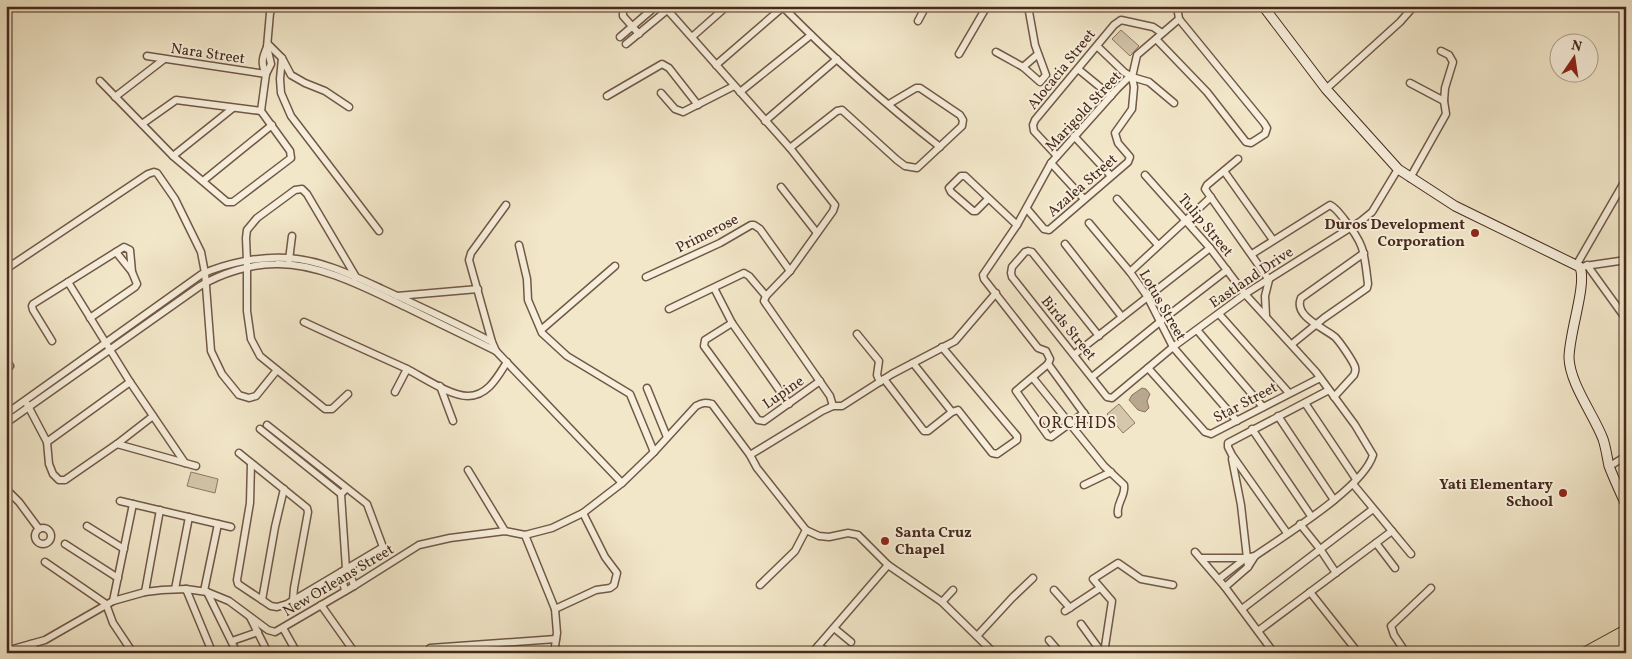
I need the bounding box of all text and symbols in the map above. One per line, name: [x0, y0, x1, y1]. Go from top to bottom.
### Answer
street label: Alocacia Street: [1023, 25, 1101, 115]
north arrow: [1550, 32, 1600, 82]
text: N: [1569, 36, 1584, 57]
street label: Nara Street: [169, 39, 246, 70]
street label: Marigold Street: [1041, 67, 1127, 157]
street label: Azalea Street: [1043, 150, 1123, 223]
street label: Tulip Street: [1172, 190, 1237, 262]
street label: Primerose: [673, 210, 743, 259]
place label: Duros Development Corporation: [1325, 215, 1465, 253]
marker: Duros Development Corporation: [1469, 227, 1481, 239]
street label: Eastland Drive: [1206, 242, 1298, 314]
street label: Lotus Street: [1133, 266, 1191, 345]
street label: Birds Street: [1035, 292, 1100, 366]
street label: Lupine: [759, 371, 809, 415]
street label: Star Street: [1210, 378, 1281, 429]
district label: ORCHIDS: [1039, 413, 1117, 435]
place label: Yati Elementary School: [1439, 475, 1554, 513]
marker: Yati Elementary School: [1557, 487, 1569, 499]
place label: Santa Cruz Chapel: [895, 523, 972, 561]
marker: Santa Cruz Chapel: [879, 535, 891, 547]
street label: New Orleans Street: [279, 540, 398, 623]

